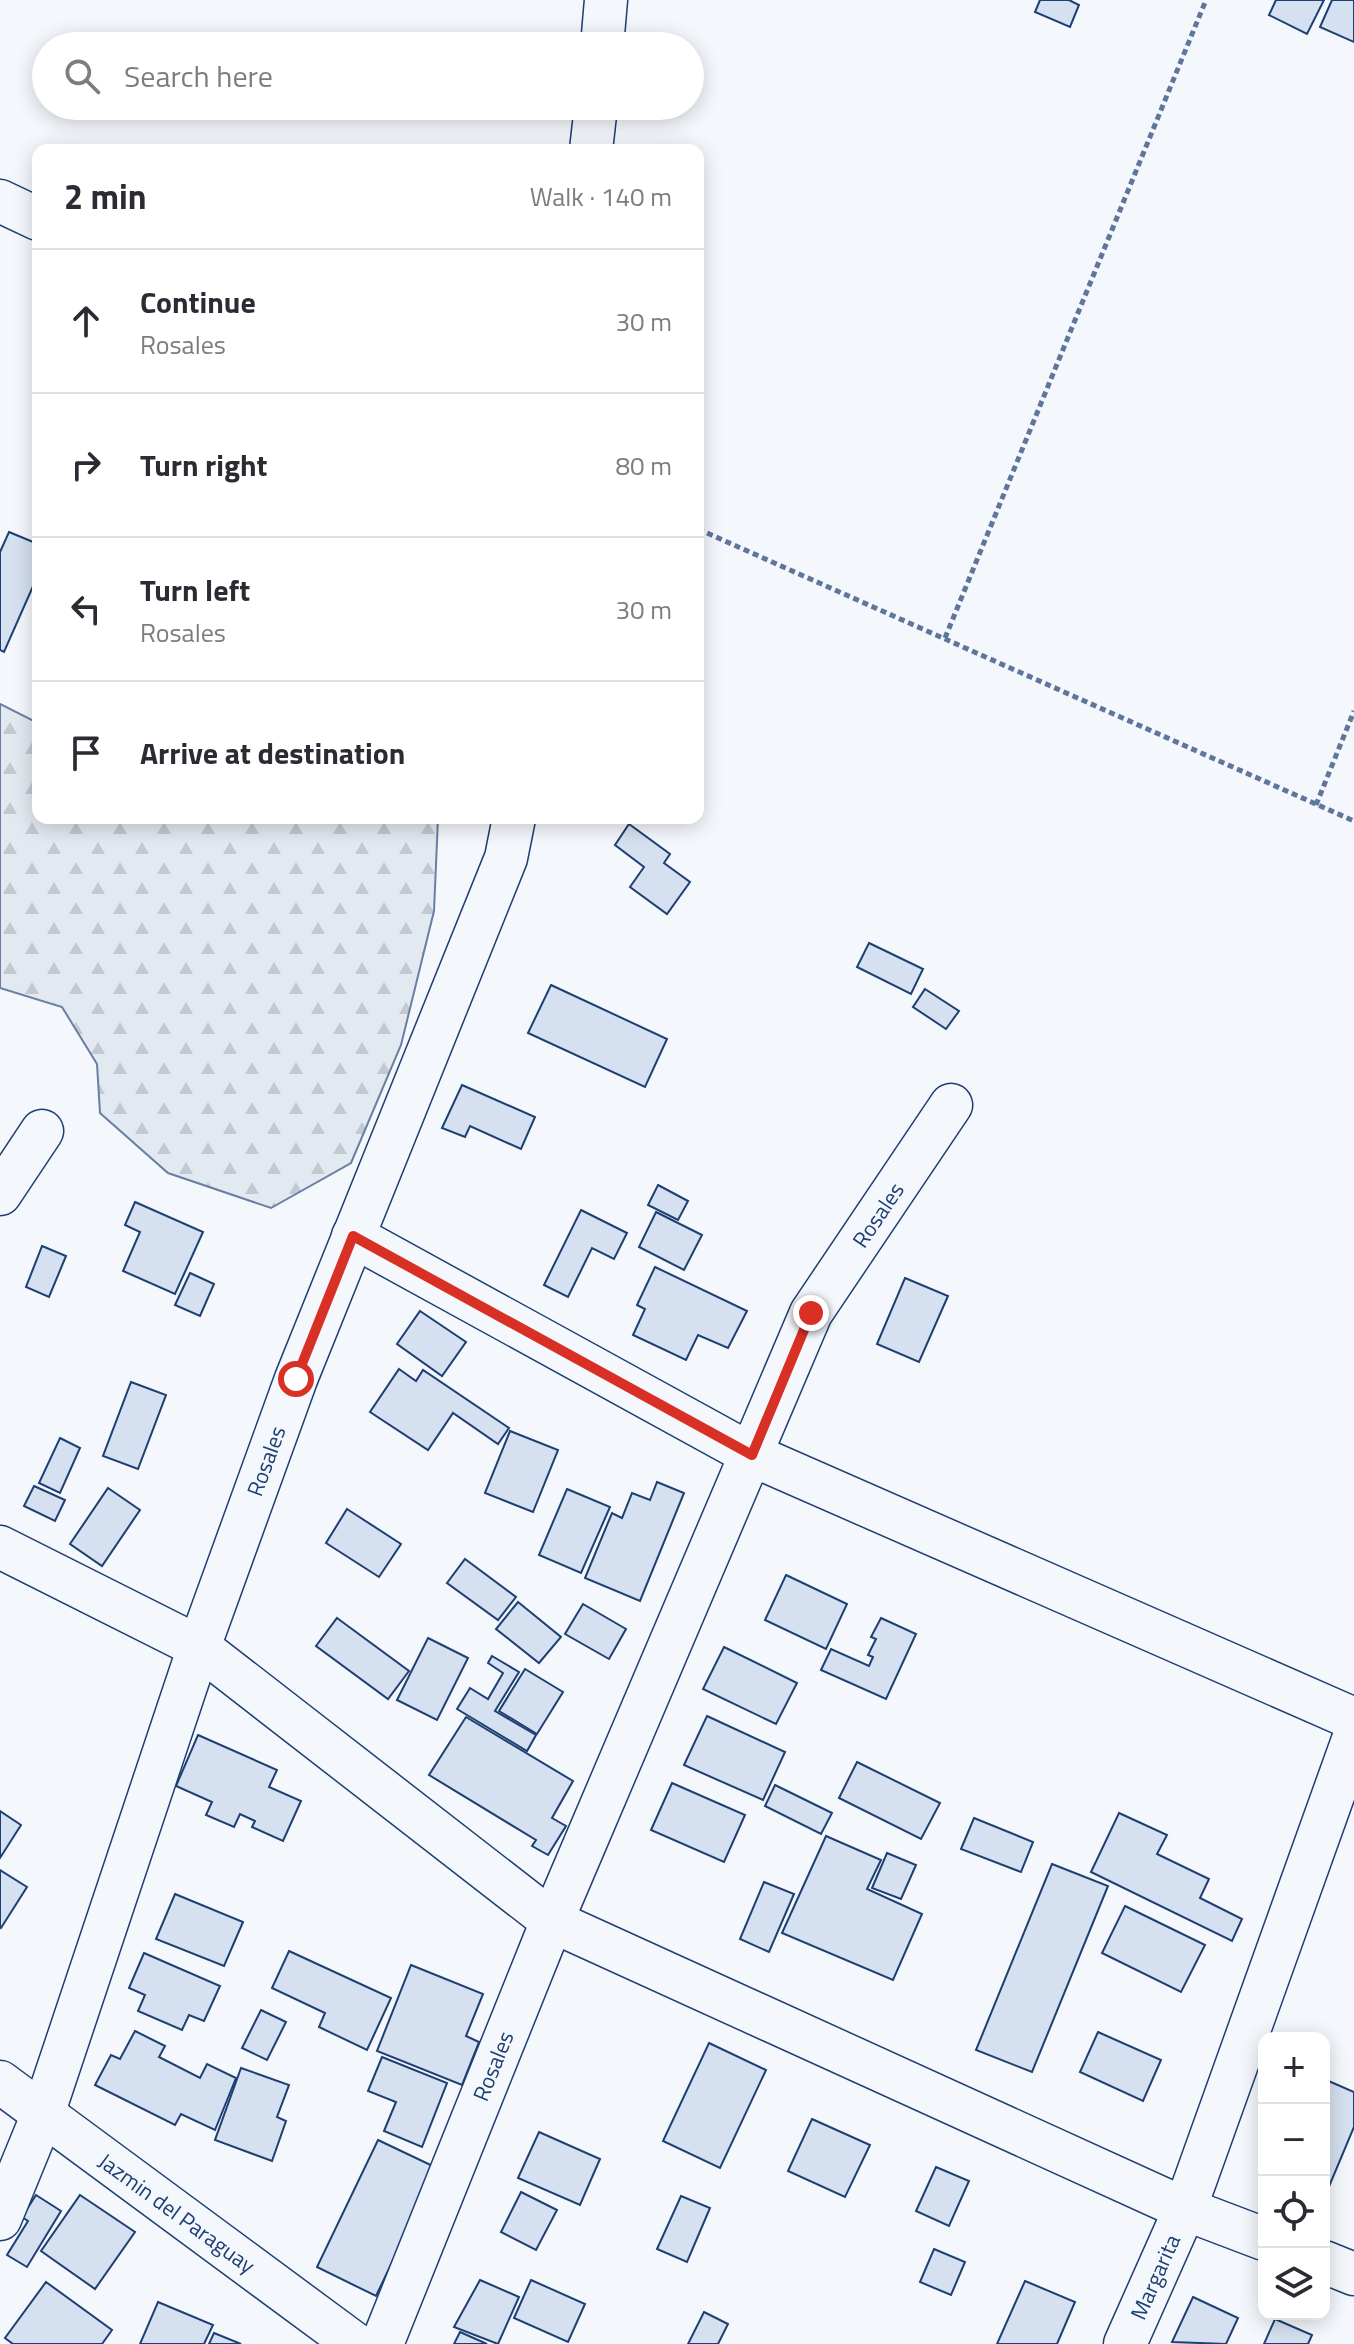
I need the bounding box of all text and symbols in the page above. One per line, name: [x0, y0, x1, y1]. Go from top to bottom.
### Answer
search box: [32, 32, 704, 120]
text: Search here: [124, 53, 273, 99]
icon: search: [60, 54, 104, 98]
text: 2 min: [64, 170, 147, 222]
text: Walk · 140 m: [530, 177, 672, 216]
text: Continue: [140, 279, 256, 325]
icon: ahead: [64, 299, 108, 343]
text: 30 m: [615, 302, 672, 341]
text: Rosales: [140, 325, 226, 364]
text: Turn right: [140, 442, 268, 488]
icon: right: [64, 443, 108, 487]
text: 80 m: [615, 446, 672, 485]
text: Turn left: [140, 567, 250, 613]
icon: left: [64, 587, 108, 631]
text: 30 m: [615, 590, 672, 629]
text: Rosales: [140, 613, 226, 652]
text: Arrive at destination: [140, 730, 405, 776]
icon: arrive: [64, 731, 108, 775]
street label: Rosales: [844, 1175, 912, 1255]
route end: [793, 1295, 829, 1331]
route start: [278, 1361, 314, 1397]
street label: Rosales: [238, 1421, 294, 1501]
street label: Rosales: [464, 2026, 522, 2106]
map controls: [1258, 2032, 1330, 2320]
button: +: [1258, 2032, 1330, 2104]
button: −: [1258, 2104, 1330, 2176]
street label: Jazmin del Paraguay: [91, 2144, 263, 2282]
button: locate: [1258, 2176, 1330, 2248]
street label: Margarita: [1121, 2229, 1189, 2325]
button: layers: [1258, 2248, 1330, 2320]

